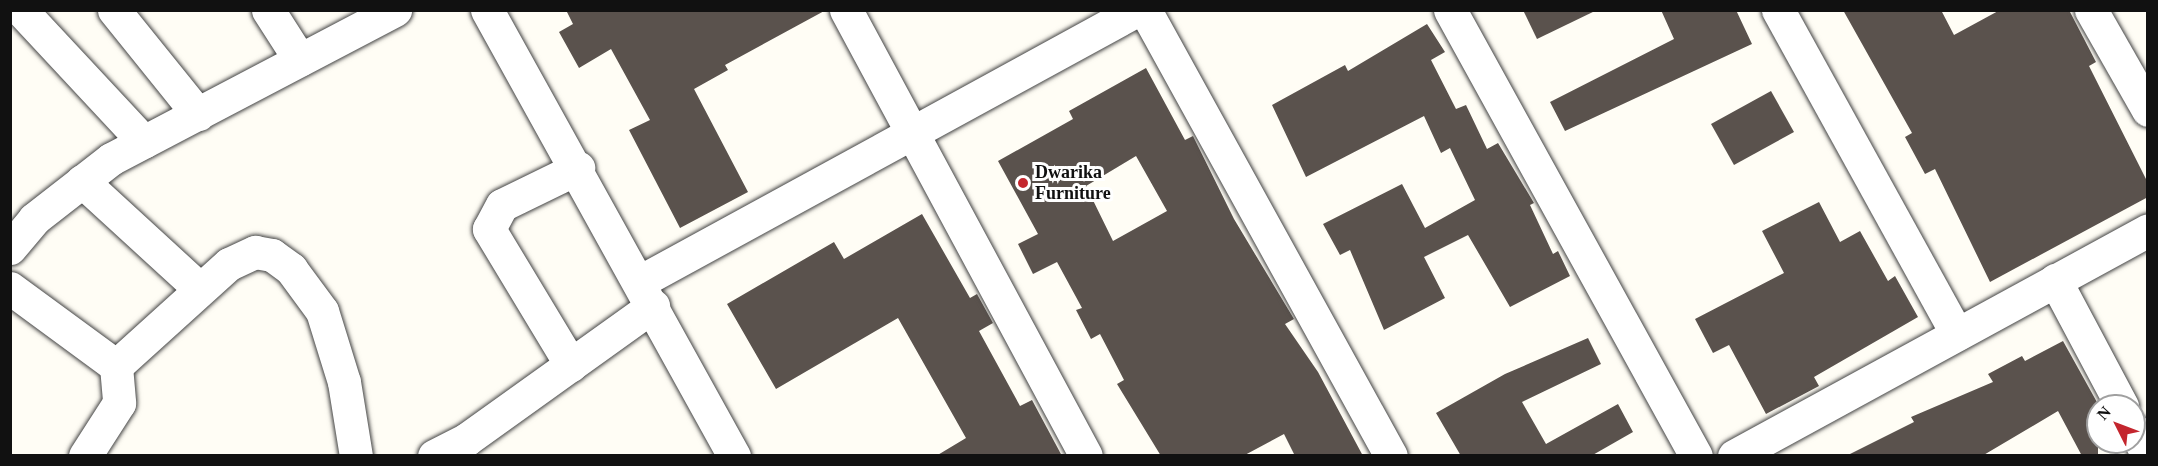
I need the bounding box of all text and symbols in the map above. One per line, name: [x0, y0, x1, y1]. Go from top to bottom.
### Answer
place label: Dwarika Furniture: [1035, 162, 1120, 204]
marker: Dwarika Furniture: [1016, 176, 1030, 190]
north arrow: [2086, 394, 2146, 454]
text: N: [2094, 403, 2114, 423]

